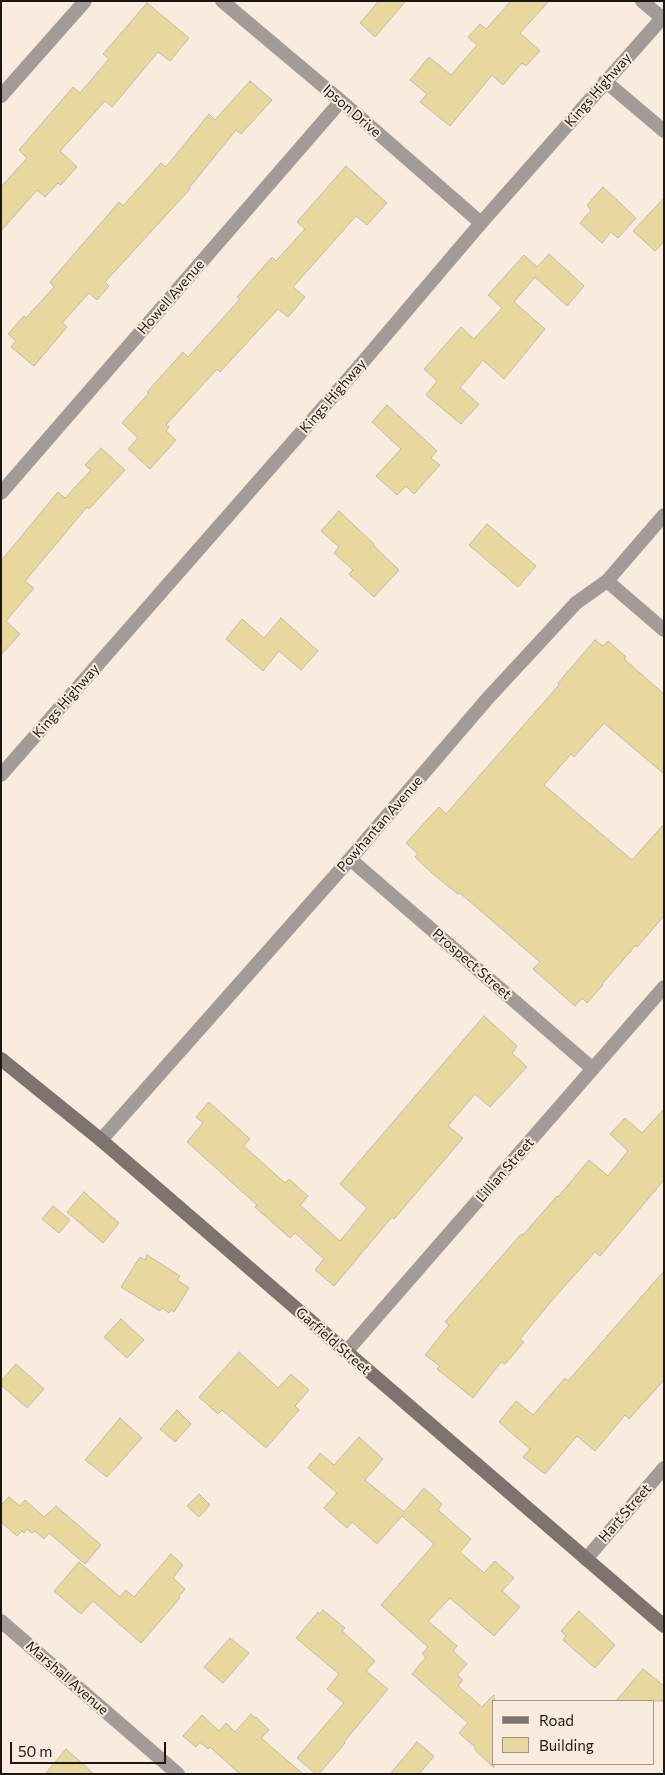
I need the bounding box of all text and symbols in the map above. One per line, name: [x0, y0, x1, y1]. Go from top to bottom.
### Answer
street label: Kings Highway: [561, 50, 635, 130]
street label: Ipson Drive: [320, 81, 384, 141]
street label: Howell Avenue: [134, 256, 208, 338]
street label: Kings Highway: [296, 356, 370, 436]
street label: Kings Highway: [29, 661, 103, 741]
street label: Powhantan Avenue: [334, 773, 426, 875]
street label: Prospect Street: [429, 925, 515, 1003]
street label: Lillian Street: [472, 1134, 538, 1206]
street label: Garfield Street: [292, 1304, 374, 1378]
street label: Hart Street: [595, 1481, 655, 1545]
street label: Marshall Avenue: [22, 1638, 112, 1718]
legend: [492, 1700, 655, 1765]
text: Road: [539, 1711, 574, 1729]
scale bar: [12, 1732, 169, 1764]
text: Building: [539, 1736, 594, 1754]
text: 50 m: [18, 1742, 52, 1760]

